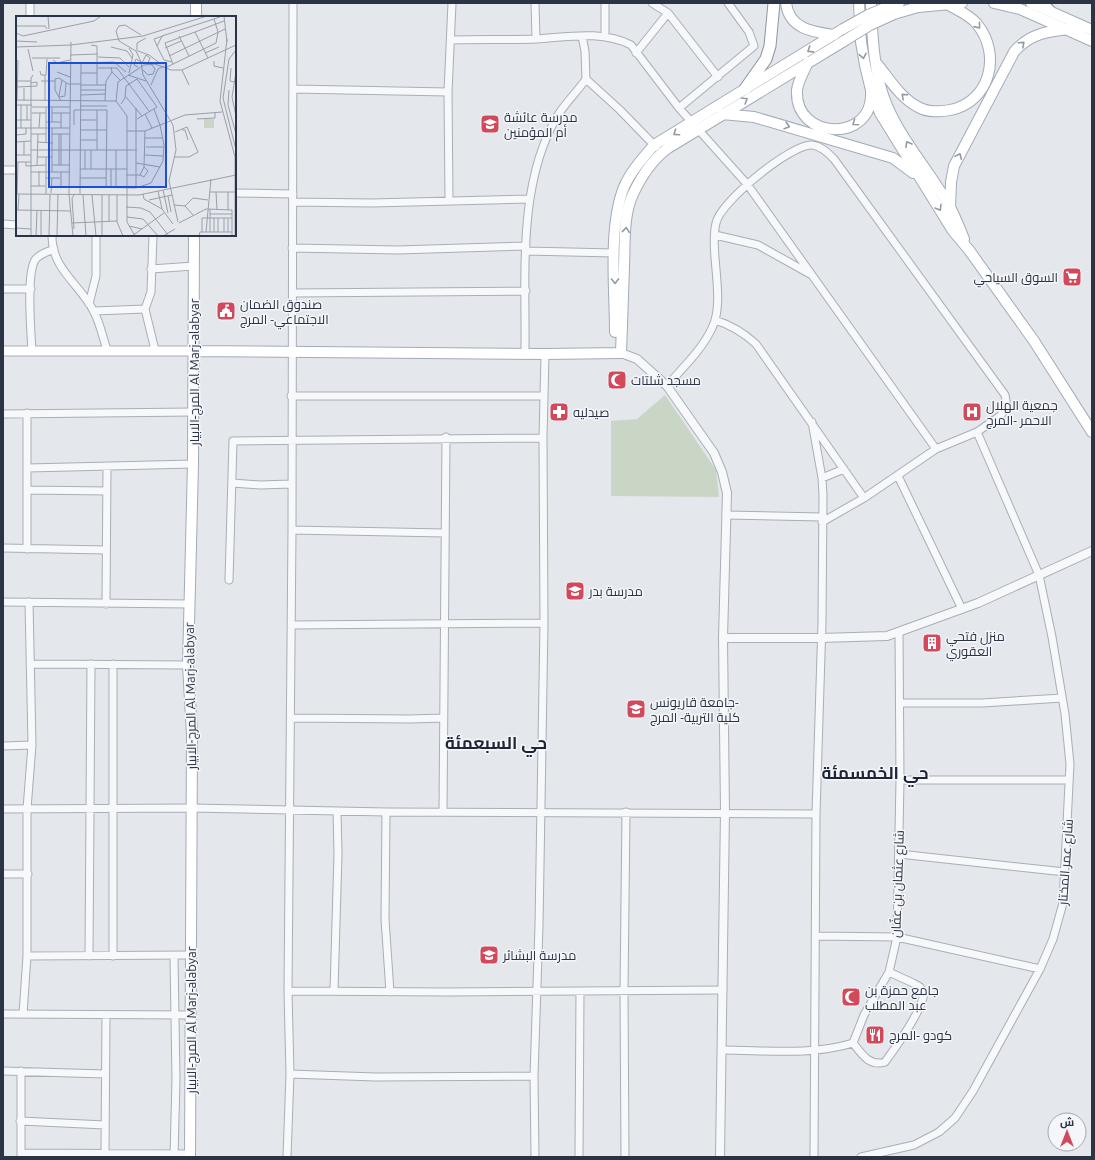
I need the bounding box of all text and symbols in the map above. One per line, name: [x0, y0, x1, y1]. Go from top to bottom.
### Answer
inset map: [16, 16, 236, 236]
one-way arrow: [974, 22, 981, 29]
one-way arrow: [1018, 41, 1025, 48]
one-way arrow: [807, 45, 814, 53]
one-way arrow: [859, 53, 867, 59]
one-way arrow: [901, 93, 909, 101]
one-way arrow: [741, 97, 748, 105]
place label: مدرسة عائشة أم المؤمنين: [504, 110, 578, 142]
school or university icon: مدرسة عائشة أم المؤمنين: [479, 113, 501, 135]
one-way arrow: [852, 118, 859, 126]
one-way arrow: [784, 121, 791, 130]
one-way arrow: [673, 128, 680, 135]
one-way arrow: [906, 141, 913, 148]
one-way arrow: [954, 153, 962, 160]
one-way arrow: [934, 204, 942, 211]
one-way arrow: [621, 227, 630, 233]
supermarket icon: السوق السياحي: [1061, 266, 1083, 288]
place label: السوق السياحي: [973, 270, 1058, 288]
one-way arrow: [611, 278, 619, 284]
place label: صندوق الضمان الاجتماعي- المرج: [240, 297, 329, 330]
street label: المرج-الابيار Al Marj-alabyar: [187, 298, 203, 447]
public building icon: صندوق الضمان الاجتماعي- المرج: [215, 300, 237, 322]
mosque icon: مسجد شلتات: [606, 369, 628, 391]
place label: مسجد شلتات: [631, 373, 701, 388]
place label: جمعية الهلال الاحمر -المرج: [986, 398, 1058, 429]
pharmacy icon: صيدليه: [548, 401, 570, 423]
hospital icon: جمعية الهلال الاحمر -المرج: [961, 401, 983, 423]
place label: صيدليه: [573, 405, 609, 420]
school or university icon: مدرسة بدر: [564, 580, 586, 602]
place label: مدرسة بدر: [588, 584, 643, 599]
street label: المرج-الابيار Al Marj-alabyar: [182, 622, 200, 771]
place label: منزل فتحي العقوري: [946, 629, 1005, 662]
building icon: منزل فتحي العقوري: [921, 632, 943, 654]
place label: جامعة قاريونس- كلية التربية- المرج: [650, 695, 740, 726]
school or university icon: جامعة قاريونس- كلية التربية- المرج: [625, 698, 647, 720]
district label: حي السبعمئة: [445, 733, 547, 757]
district label: حي الخمسمئة: [821, 763, 929, 787]
street label: شارع عمر المختار: [1055, 818, 1077, 907]
street label: شارع عثمان بن عفّان: [888, 830, 908, 938]
school or university icon: مدرسة البشائر: [478, 944, 500, 966]
street label: المرج-الابيار Al Marj-alabyar: [184, 946, 200, 1095]
place label: مدرسة البشائر: [502, 948, 576, 963]
place label: جامع حمزة بن عبد المطلب: [865, 983, 939, 1013]
mosque icon: جامع حمزة بن عبد المطلب: [840, 986, 862, 1008]
restaurant icon: كودو -المرج: [864, 1024, 886, 1046]
place label: كودو -المرج: [889, 1028, 952, 1044]
north arrow: [1047, 1112, 1087, 1152]
text: ش: [1060, 1116, 1074, 1129]

